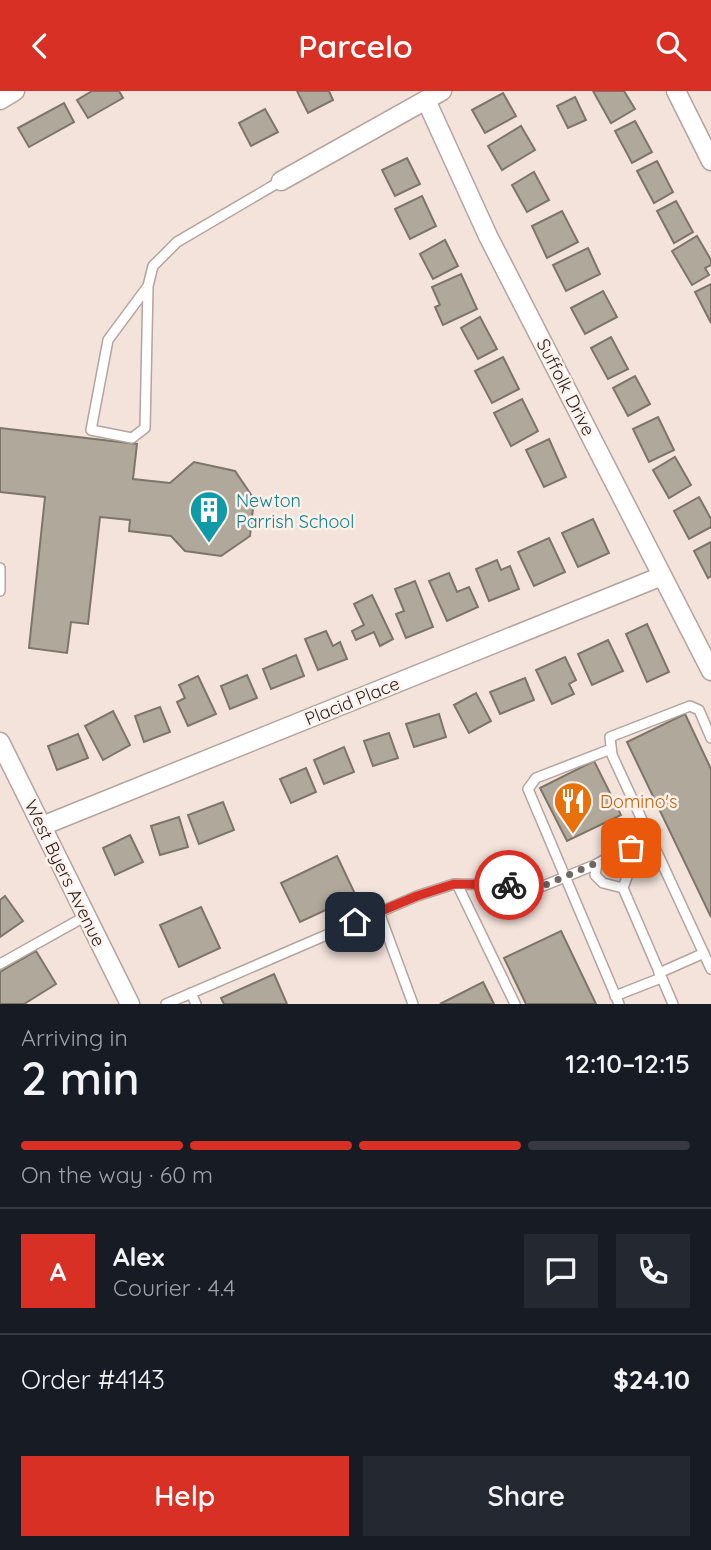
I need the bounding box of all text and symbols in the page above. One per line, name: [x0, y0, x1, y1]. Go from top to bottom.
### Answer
text: Parcelo: [298, 26, 413, 66]
icon: back: [21, 27, 59, 65]
icon: search: [652, 27, 690, 65]
street label: Suffolk Drive: [532, 334, 600, 440]
building icon: Newton Parrish School: [188, 489, 230, 544]
place label: Newton Parrish School: [236, 489, 354, 533]
street label: Placid Place: [301, 672, 403, 730]
restaurant icon: Domino's: [552, 780, 594, 835]
place label: Domino's: [600, 790, 677, 813]
street label: West Byers Avenue: [19, 796, 111, 950]
pin: [601, 818, 661, 878]
icon: bag: [612, 829, 650, 867]
courier: [474, 850, 544, 920]
icon: bike: [490, 866, 528, 904]
pin: [325, 892, 385, 952]
icon: home: [336, 903, 374, 941]
text: Arriving in: [21, 1023, 128, 1052]
text: 12:10–12:15: [565, 1047, 690, 1080]
text: 2 min: [21, 1049, 140, 1107]
text: On the way · 60 m: [21, 1160, 213, 1189]
button: chat: [524, 1234, 598, 1308]
button: phone: [616, 1234, 690, 1308]
text: Alex: [113, 1240, 164, 1273]
text: A: [50, 1255, 66, 1288]
text: Courier · 4.4: [113, 1273, 235, 1302]
text: Order #4143: [21, 1363, 165, 1396]
text: $24.10: [613, 1363, 690, 1396]
button: Help: [21, 1456, 349, 1536]
button: Share: [363, 1456, 690, 1536]

